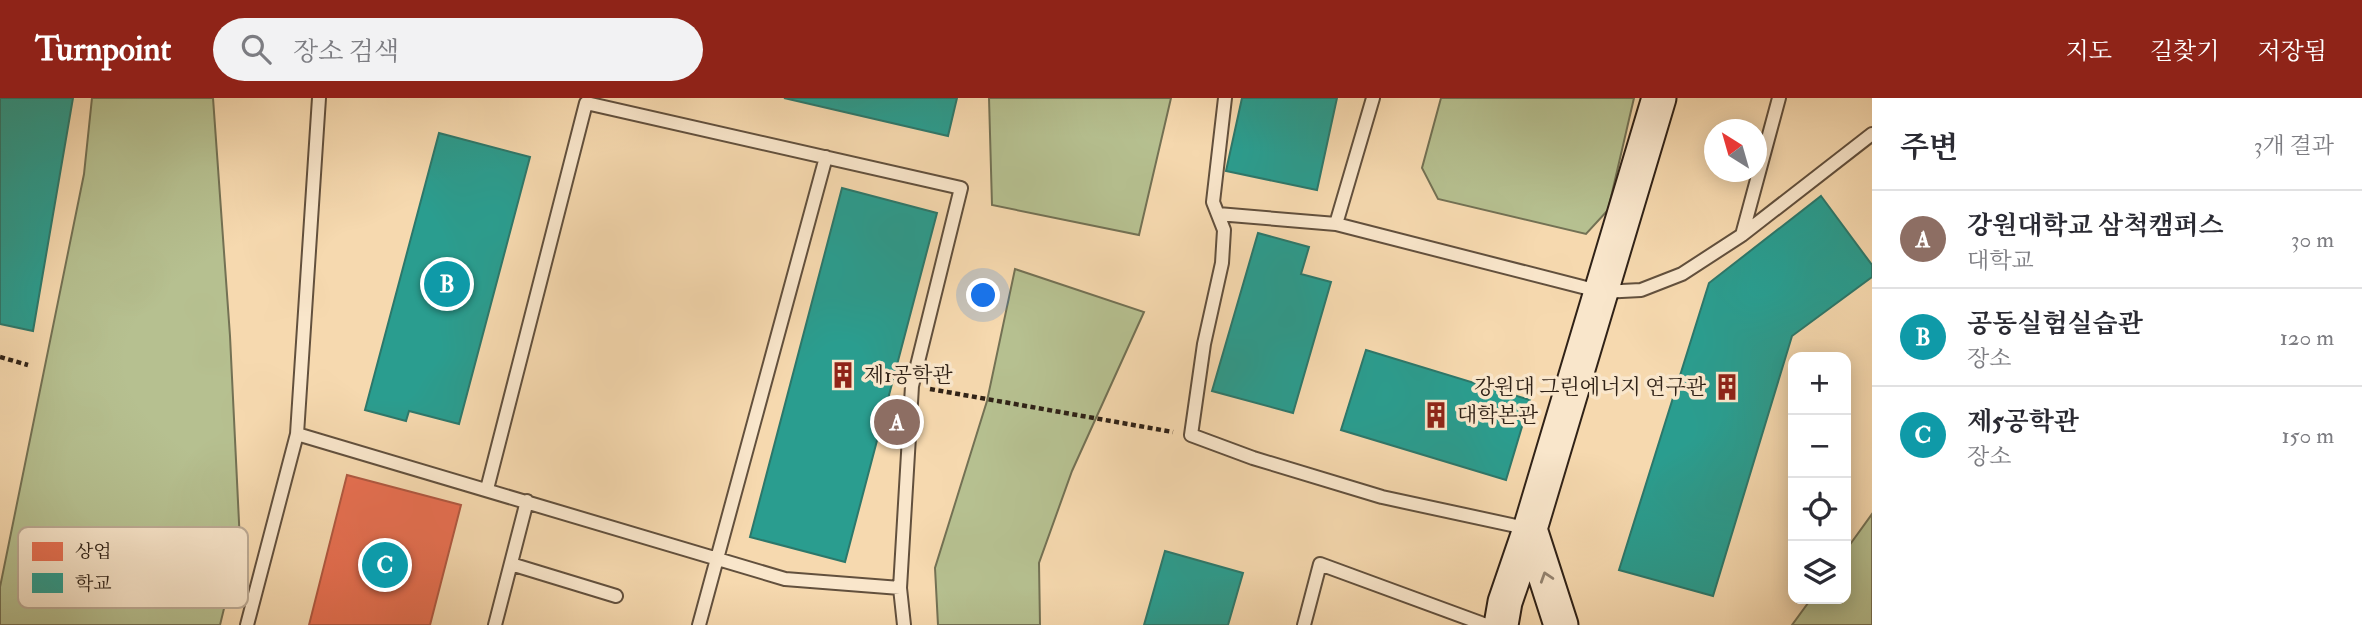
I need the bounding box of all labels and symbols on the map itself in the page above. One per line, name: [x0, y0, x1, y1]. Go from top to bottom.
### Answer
north arrow: [1704, 119, 1767, 182]
pin: B: [424, 258, 470, 310]
your location: [966, 278, 1000, 312]
building icon: 제1공학관: [828, 360, 858, 390]
place label: 제1공학관: [864, 362, 953, 389]
building icon: 강원대 그린에너지 연구관: [1712, 372, 1742, 402]
place label: 강원대 그린에너지 연구관: [1474, 374, 1707, 401]
pin: A: [874, 396, 920, 448]
building icon: 대학본관: [1421, 400, 1451, 430]
place label: 대학본관: [1457, 402, 1539, 429]
legend: [18, 527, 248, 608]
pin: C: [362, 539, 408, 591]
text: 상업: [75, 540, 112, 564]
text: 학교: [75, 572, 112, 596]
one-way arrow: [1539, 572, 1554, 584]

